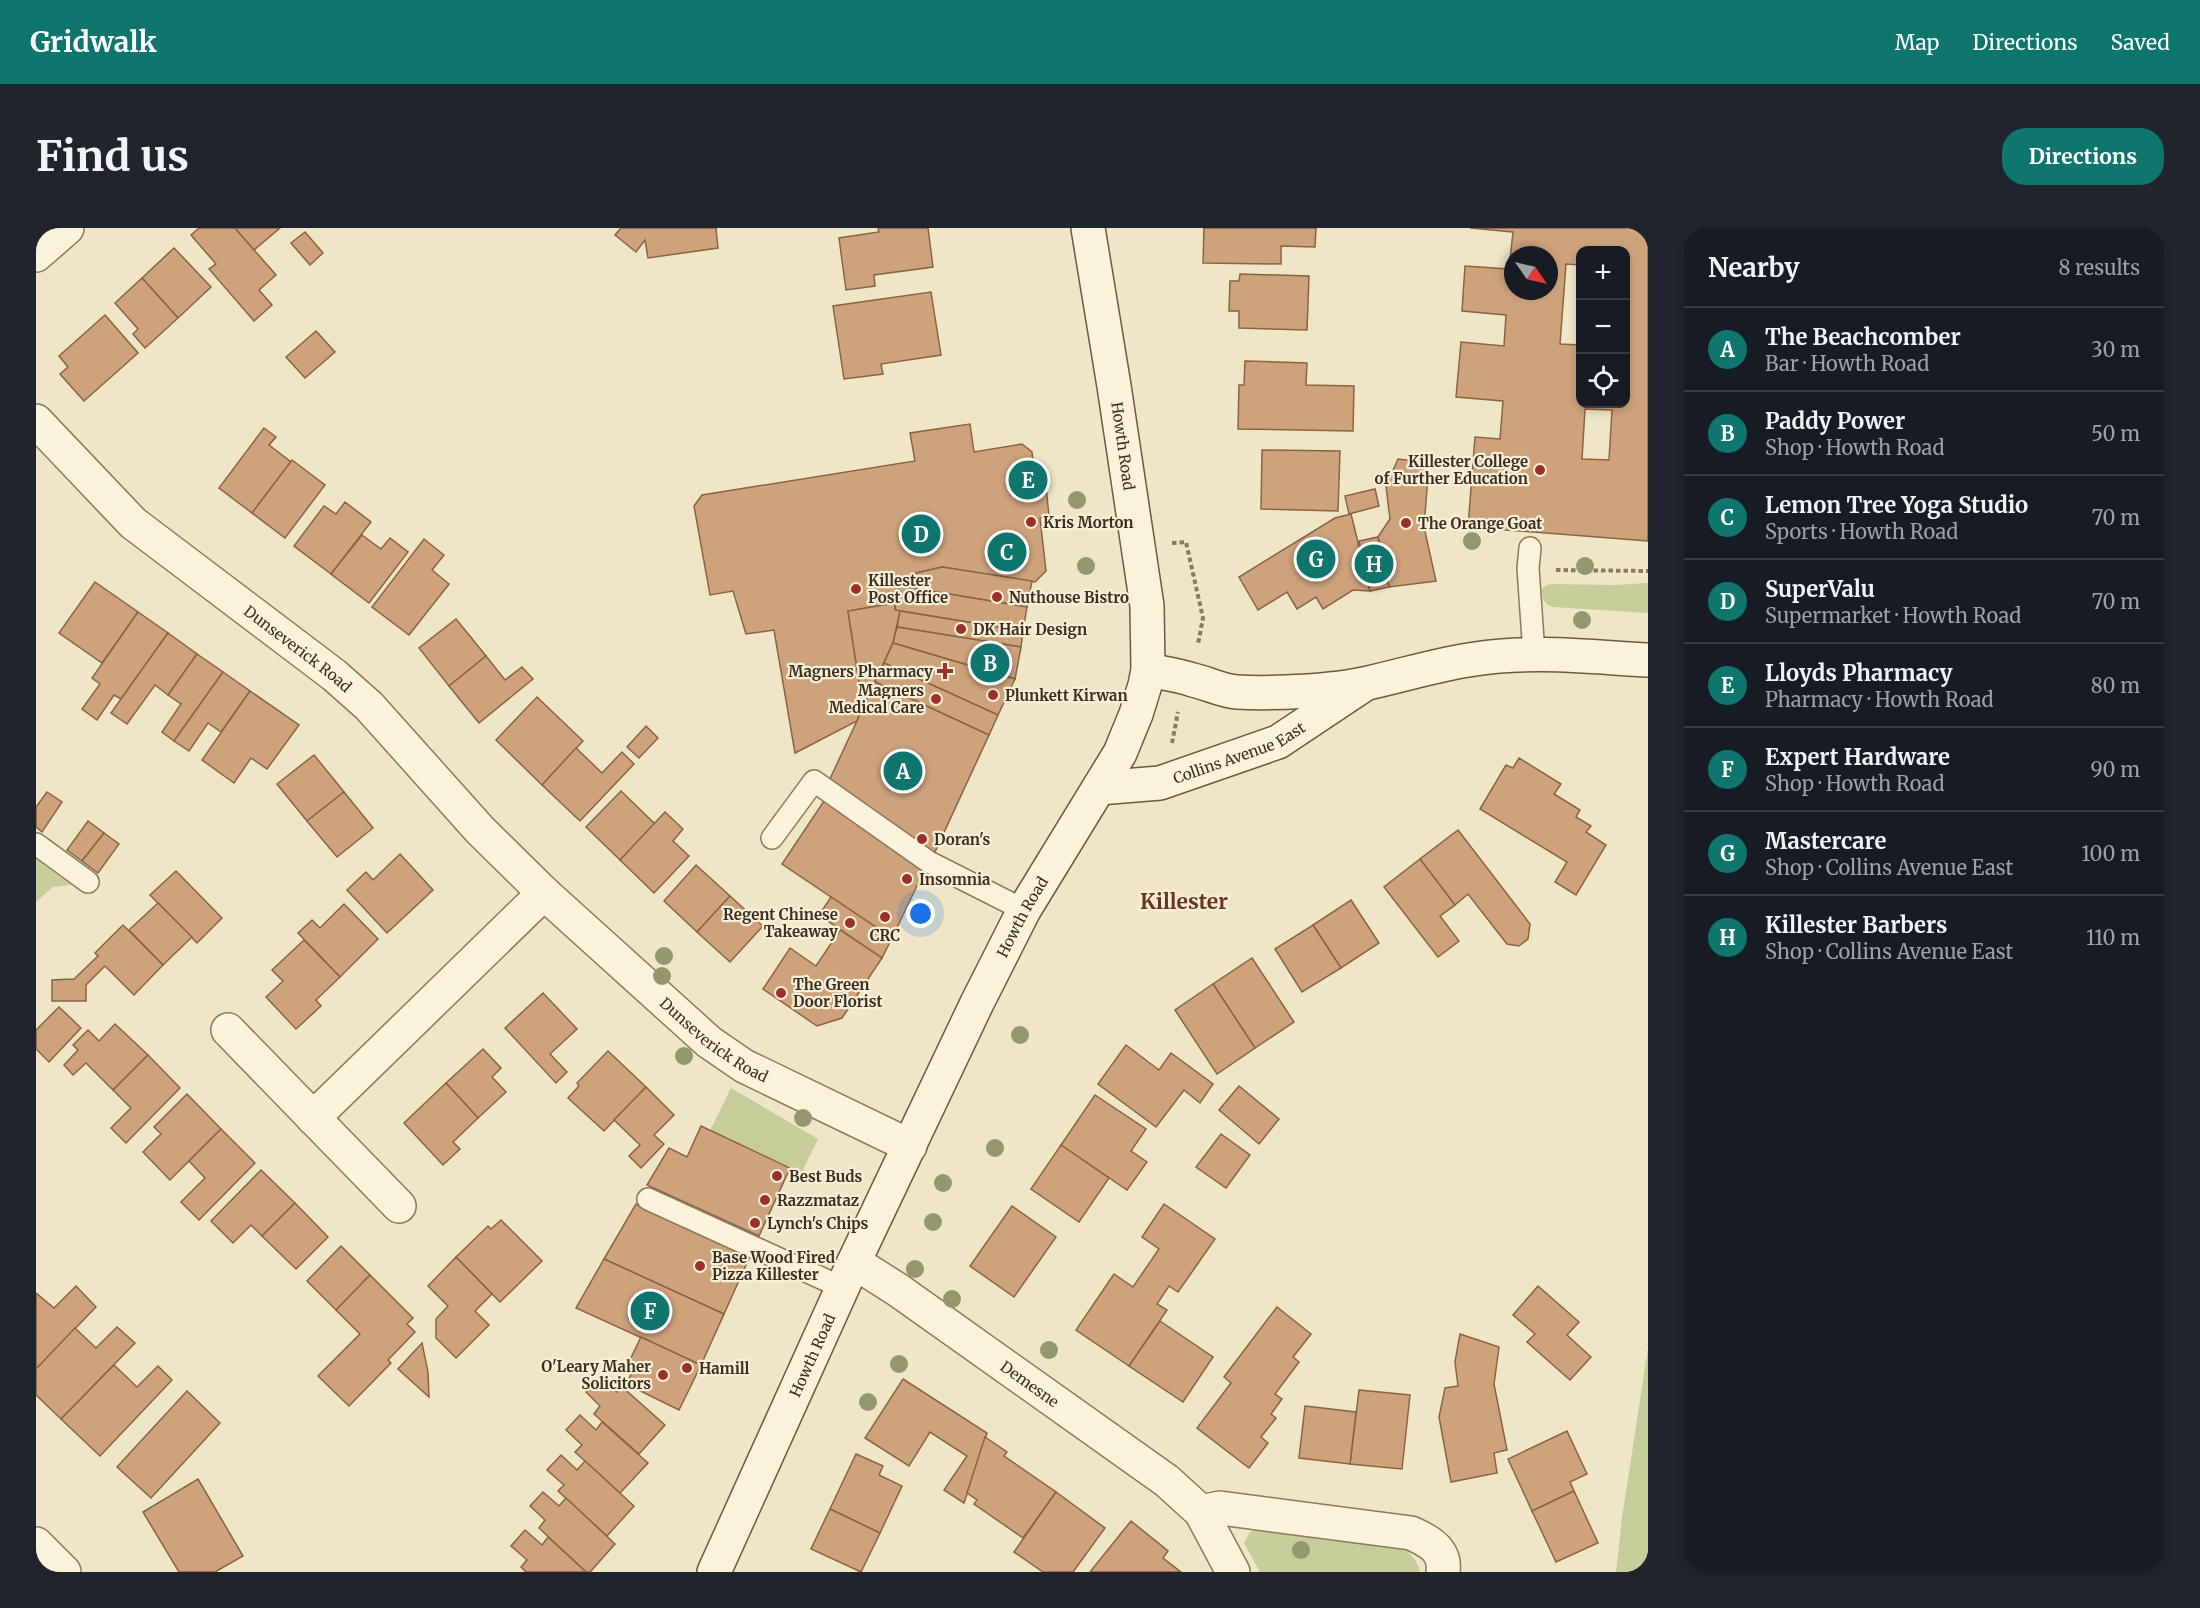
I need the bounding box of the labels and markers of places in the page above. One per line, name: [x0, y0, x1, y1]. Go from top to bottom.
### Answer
place label: Killester College of Further Education: [1375, 452, 1528, 488]
pin: E: [1008, 458, 1048, 502]
marker: Killester College of Further Education: [1533, 463, 1547, 477]
pin: D: [902, 512, 940, 556]
place label: Kris Morton: [1043, 513, 1134, 532]
place label: The Orange Goat: [1418, 514, 1542, 533]
marker: Kris Morton: [1024, 515, 1038, 529]
marker: The Orange Goat: [1399, 516, 1413, 530]
pin: C: [988, 530, 1026, 574]
pin: G: [1296, 536, 1336, 582]
pin: H: [1354, 542, 1394, 586]
place label: Killester Post Office: [868, 571, 948, 607]
marker: Killester Post Office: [849, 582, 863, 596]
place label: Nuthouse Bistro: [1009, 588, 1129, 607]
marker: Nuthouse Bistro: [990, 590, 1004, 604]
place label: DK Hair Design: [973, 620, 1087, 639]
marker: DK Hair Design: [954, 622, 968, 636]
pin: B: [970, 640, 1010, 686]
place label: Magners Pharmacy: [788, 662, 933, 681]
marker: Magners Pharmacy: [938, 664, 952, 678]
place label: Magners Medical Care: [829, 681, 924, 717]
place label: Plunkett Kirwan: [1005, 686, 1128, 705]
marker: Plunkett Kirwan: [986, 688, 1000, 702]
marker: Magners Medical Care: [929, 692, 943, 706]
pin: A: [884, 748, 922, 794]
place label: Doran's: [934, 830, 991, 849]
marker: Doran's: [915, 832, 929, 846]
place label: Insomnia: [919, 870, 991, 889]
marker: Insomnia: [900, 872, 914, 886]
place label: Regent Chinese Takeaway: [723, 905, 838, 941]
marker: CRC: [878, 910, 892, 924]
marker: Regent Chinese Takeaway: [843, 916, 857, 930]
place label: CRC: [870, 926, 900, 945]
place label: The Green Door Florist: [793, 975, 883, 1011]
marker: The Green Door Florist: [774, 986, 788, 1000]
place label: Best Buds: [789, 1167, 863, 1186]
marker: Best Buds: [770, 1169, 784, 1183]
place label: Razzmataz: [777, 1191, 859, 1210]
marker: Razzmataz: [758, 1193, 772, 1207]
place label: Lynch's Chips: [767, 1214, 869, 1233]
marker: Lynch's Chips: [748, 1216, 762, 1230]
place label: Base Wood Fired Pizza Killester: [712, 1248, 835, 1284]
marker: Base Wood Fired Pizza Killester: [693, 1259, 707, 1273]
pin: F: [630, 1288, 670, 1334]
place label: O'Leary Maher Solicitors: [541, 1357, 651, 1393]
place label: Hamill: [699, 1359, 750, 1378]
marker: Hamill: [680, 1361, 694, 1375]
marker: O'Leary Maher Solicitors: [656, 1368, 670, 1382]

